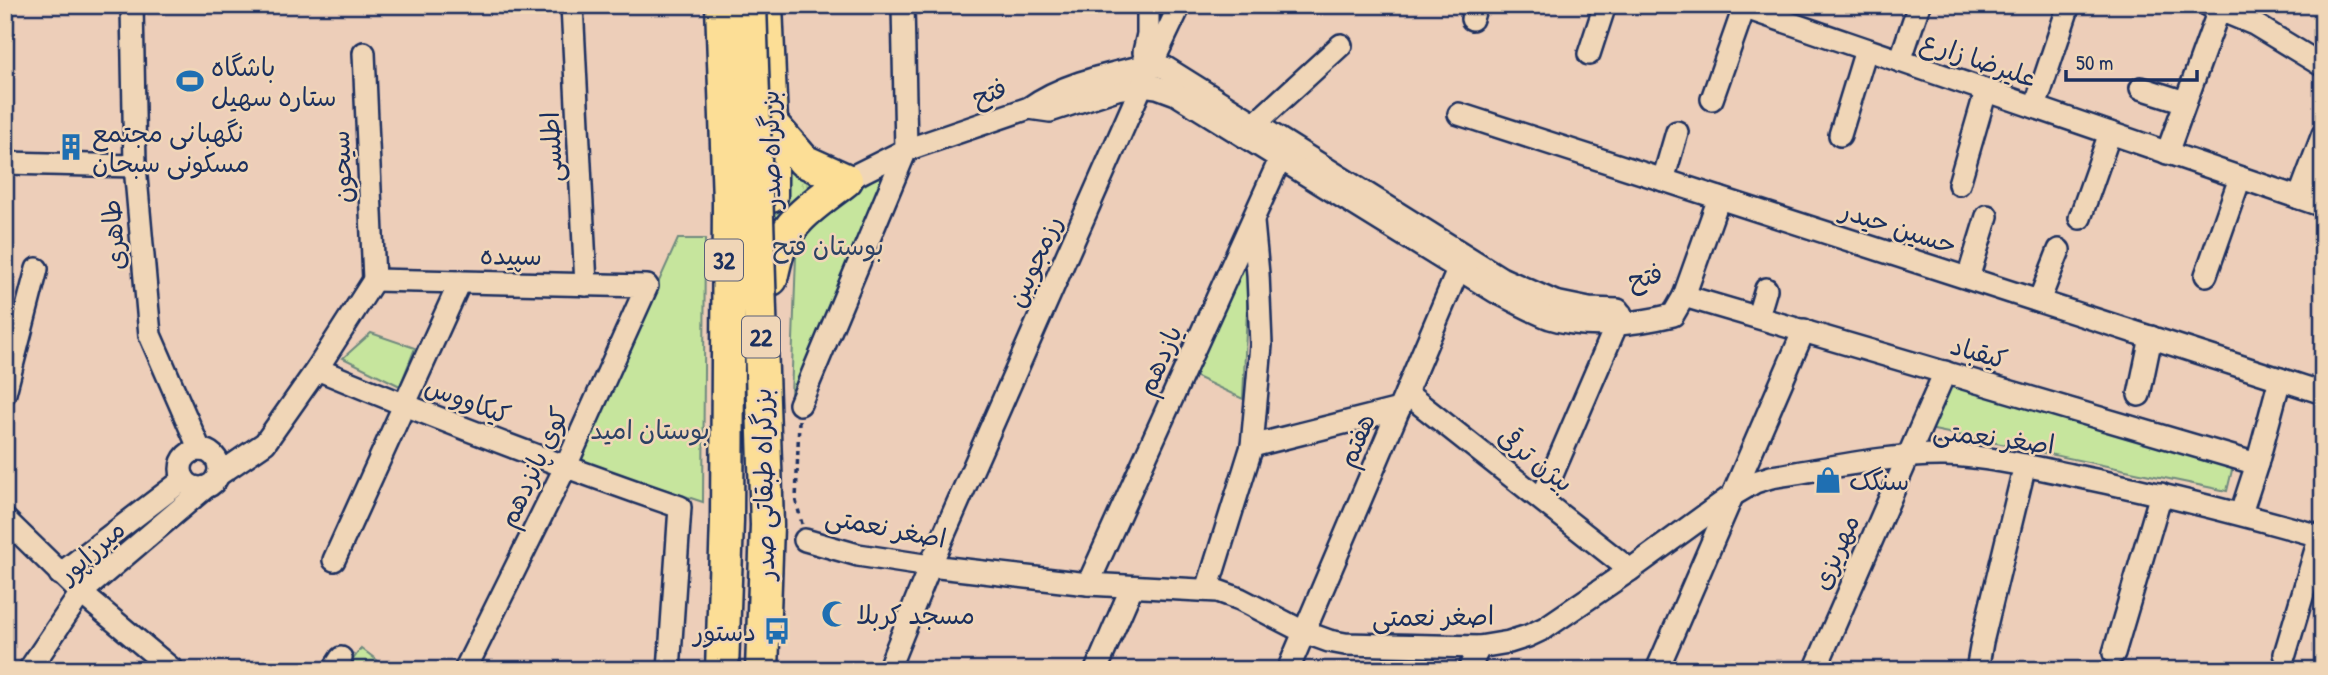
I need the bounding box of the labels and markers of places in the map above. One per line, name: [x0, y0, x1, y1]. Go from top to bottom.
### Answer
place label: باشگاه ستاره سهیل: [211, 49, 337, 114]
sports icon: باشگاه ستاره سهیل: [175, 66, 205, 96]
place label: نگهبانی مجتمع مسکونی سبحان: [92, 115, 250, 180]
building icon: نگهبانی مجتمع مسکونی سبحان: [56, 132, 86, 162]
place label: سنگک: [1849, 463, 1909, 498]
shop icon: سنگک: [1813, 465, 1843, 495]
place label: مسجد کربلا: [856, 597, 975, 632]
mosque icon: مسجد کربلا: [820, 599, 850, 629]
place label: دستور: [692, 614, 756, 649]
bus stop icon: دستور: [762, 616, 792, 646]

